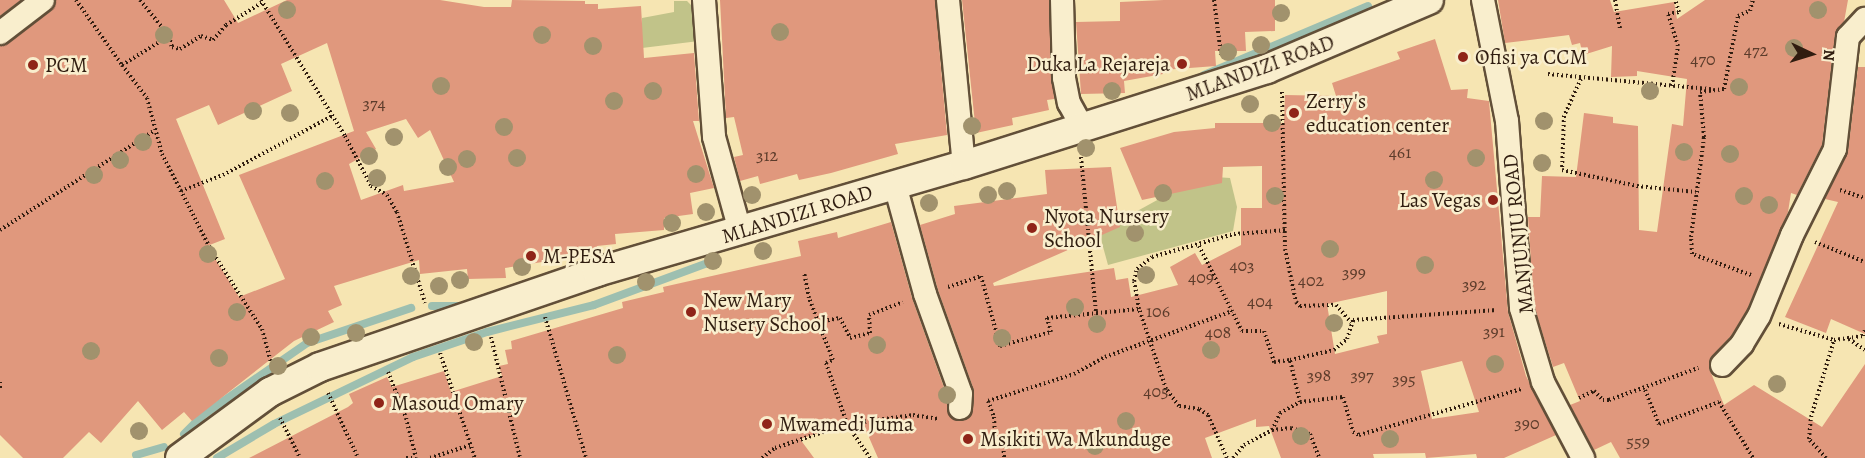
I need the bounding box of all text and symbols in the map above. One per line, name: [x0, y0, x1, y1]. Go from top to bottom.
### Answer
north arrow: [1781, 24, 1841, 84]
street label: MLANDIZI ROAD: [1182, 29, 1338, 107]
house number: 472: [1744, 39, 1768, 61]
place label: Ofisi ya CCM: [1475, 44, 1587, 70]
house number: 470: [1690, 48, 1716, 70]
text: N: [1818, 49, 1840, 62]
marker: Ofisi ya CCM: [1456, 50, 1470, 64]
place label: Duka La Rejareja: [1026, 51, 1170, 77]
place label: PCM: [45, 52, 88, 78]
marker: Duka La Rejareja: [1175, 57, 1189, 71]
marker: PCM: [26, 58, 40, 72]
place label: Zerry's education center: [1306, 88, 1449, 138]
house number: 374: [362, 92, 386, 114]
marker: Zerry's education center: [1287, 106, 1301, 120]
house number: 461: [1389, 141, 1411, 163]
house number: 312: [756, 144, 778, 166]
street label: MANJUNJU ROAD: [1497, 153, 1539, 315]
street label: MLANDIZI ROAD: [719, 179, 875, 249]
place label: Las Vegas: [1399, 187, 1481, 213]
marker: Las Vegas: [1486, 193, 1500, 207]
place label: Nyota Nursery School: [1044, 203, 1169, 253]
marker: Nyota Nursery School: [1025, 221, 1039, 235]
place label: M-PESA: [543, 243, 615, 269]
marker: M-PESA: [524, 249, 538, 263]
house number: 403: [1229, 254, 1255, 276]
house number: 399: [1342, 261, 1366, 283]
house number: 409: [1188, 266, 1214, 288]
house number: 402: [1298, 269, 1324, 291]
house number: 392: [1462, 273, 1486, 295]
place label: New Mary Nusery School: [703, 287, 826, 337]
house number: 404: [1247, 290, 1273, 312]
house number: 106: [1146, 300, 1170, 322]
marker: New Mary Nusery School: [684, 305, 698, 319]
house number: 391: [1483, 320, 1505, 342]
house number: 408: [1205, 321, 1231, 343]
house number: 398: [1307, 364, 1331, 386]
house number: 397: [1350, 364, 1374, 386]
house number: 395: [1392, 368, 1416, 390]
house number: 405: [1143, 380, 1169, 402]
place label: Masoud Omary: [391, 390, 524, 416]
marker: Masoud Omary: [372, 396, 386, 410]
place label: Mwamedi Juma: [779, 411, 914, 437]
house number: 390: [1514, 412, 1540, 434]
marker: Mwamedi Juma: [760, 417, 774, 431]
place label: Msikiti Wa Mkunduge: [980, 426, 1171, 452]
house number: 559: [1626, 430, 1650, 452]
marker: Msikiti Wa Mkunduge: [961, 432, 975, 446]

